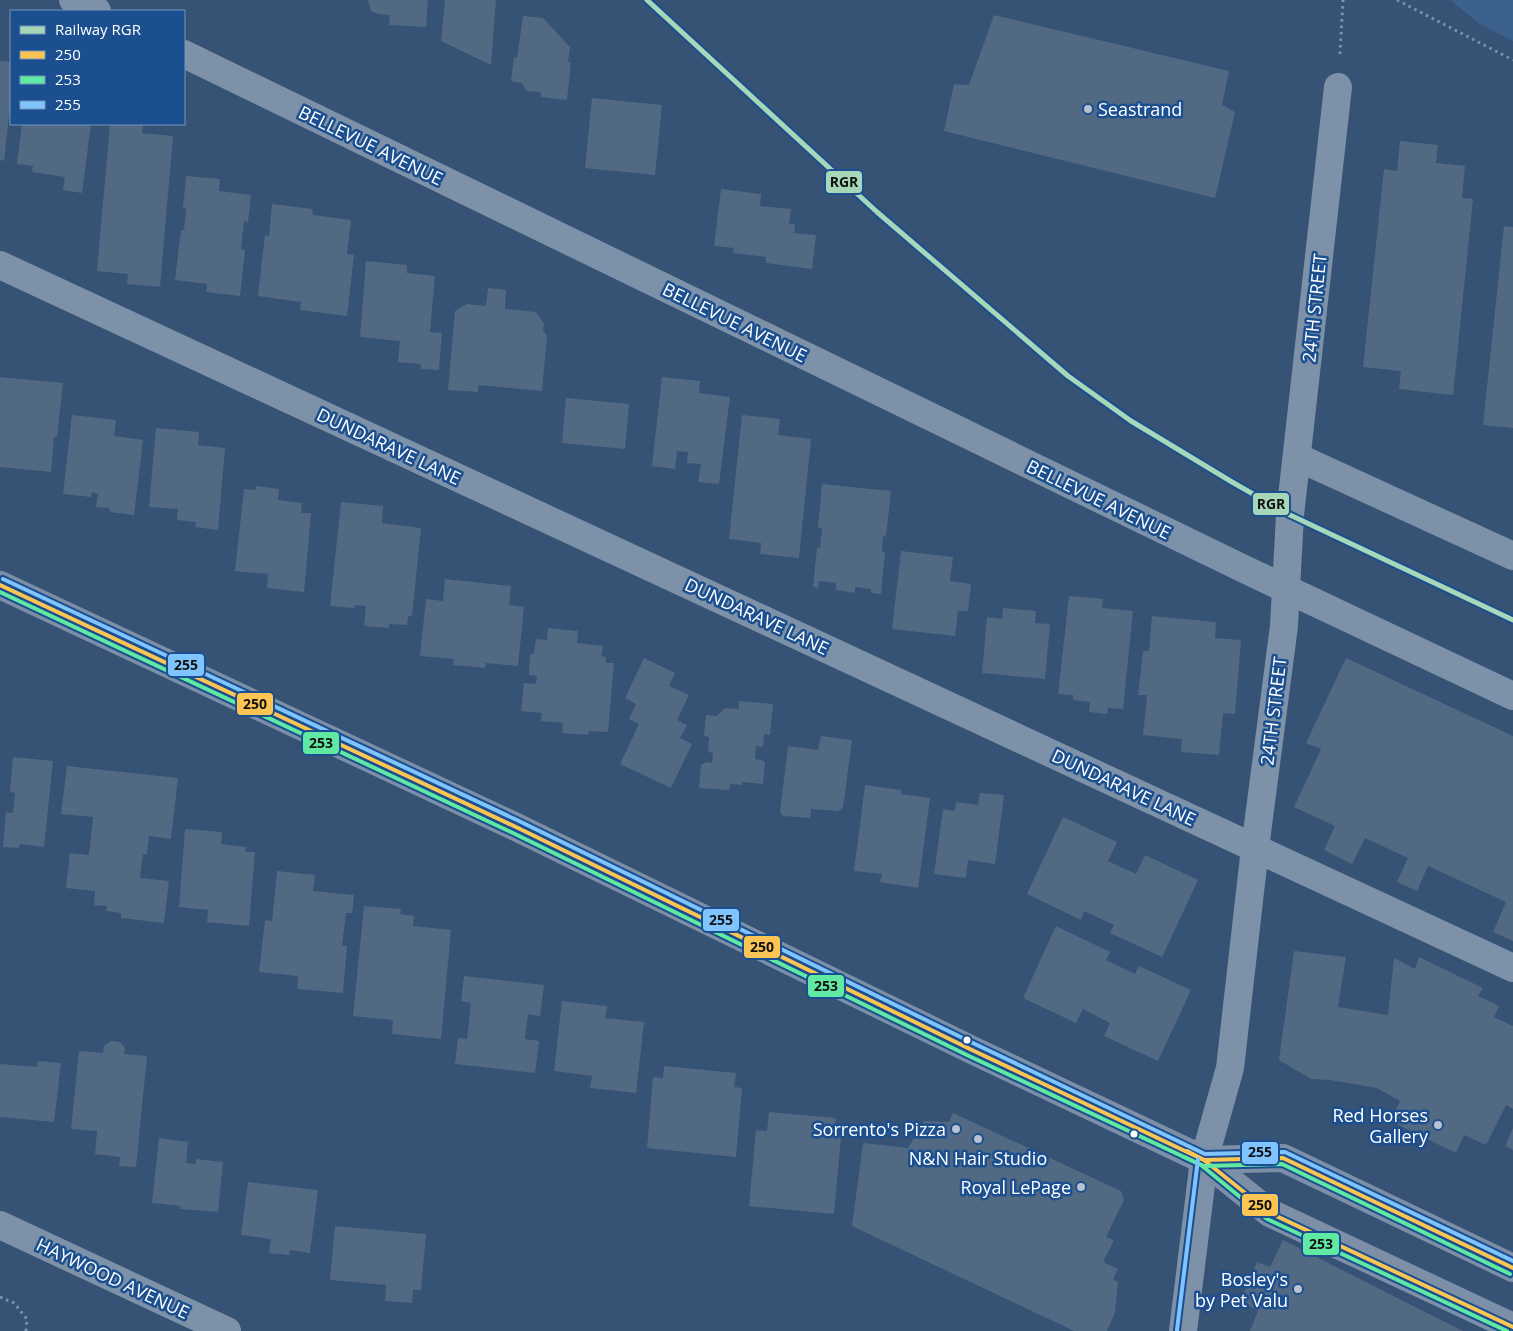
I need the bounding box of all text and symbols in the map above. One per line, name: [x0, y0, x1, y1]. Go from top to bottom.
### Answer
legend: [10, 10, 185, 125]
text: Railway RGR: [55, 19, 142, 39]
text: 250: [55, 44, 81, 64]
text: 253: [55, 69, 81, 89]
text: 255: [55, 94, 81, 114]
place label: Seastrand: [1098, 97, 1182, 121]
street label: BELLEVUE AVENUE: [295, 100, 447, 190]
marker: Seastrand: [1082, 103, 1094, 115]
line badge: RGR: [825, 170, 863, 194]
text: RGR: [830, 172, 859, 191]
street label: 24TH STREET: [1296, 252, 1332, 364]
street label: BELLEVUE AVENUE: [659, 277, 811, 367]
street label: DUNDARAVE LANE: [313, 402, 465, 490]
street label: BELLEVUE AVENUE: [1023, 454, 1175, 544]
line badge: RGR: [1252, 492, 1290, 516]
text: RGR: [1257, 494, 1286, 513]
street label: DUNDARAVE LANE: [681, 572, 833, 660]
line badge: 255: [167, 653, 205, 677]
text: 255: [174, 655, 198, 674]
street label: 24TH STREET: [1254, 655, 1292, 767]
line badge: 250: [236, 692, 274, 716]
text: 250: [243, 694, 267, 713]
line badge: 253: [302, 731, 340, 755]
text: 253: [309, 733, 333, 752]
street label: DUNDARAVE LANE: [1048, 743, 1200, 831]
line badge: 255: [702, 908, 740, 932]
text: 255: [709, 910, 733, 929]
line badge: 250: [743, 935, 781, 959]
text: 250: [750, 937, 774, 956]
line badge: 253: [807, 974, 845, 998]
text: 253: [814, 976, 838, 995]
unlabelled marker: [962, 1035, 972, 1045]
place label: Red Horses Gallery: [1332, 1103, 1429, 1148]
place label: Sorrento's Pizza: [813, 1117, 946, 1141]
marker: Red Horses Gallery: [1432, 1119, 1444, 1131]
marker: Sorrento's Pizza: [950, 1123, 962, 1135]
unlabelled marker: [1129, 1129, 1139, 1139]
marker: N&N Hair Studio: [972, 1133, 984, 1145]
line badge: 255: [1241, 1141, 1279, 1165]
text: 255: [1248, 1142, 1272, 1161]
place label: N&N Hair Studio: [909, 1146, 1047, 1170]
place label: Royal LePage: [961, 1175, 1071, 1199]
marker: Royal LePage: [1075, 1181, 1087, 1193]
line badge: 250: [1241, 1193, 1279, 1217]
text: 250: [1248, 1195, 1272, 1214]
street label: HAYWOOD AVENUE: [33, 1232, 193, 1324]
line badge: 253: [1302, 1232, 1340, 1256]
text: 253: [1309, 1234, 1333, 1253]
place label: Bosley's by Pet Valu: [1195, 1267, 1288, 1312]
marker: Bosley's by Pet Valu: [1292, 1283, 1304, 1295]

